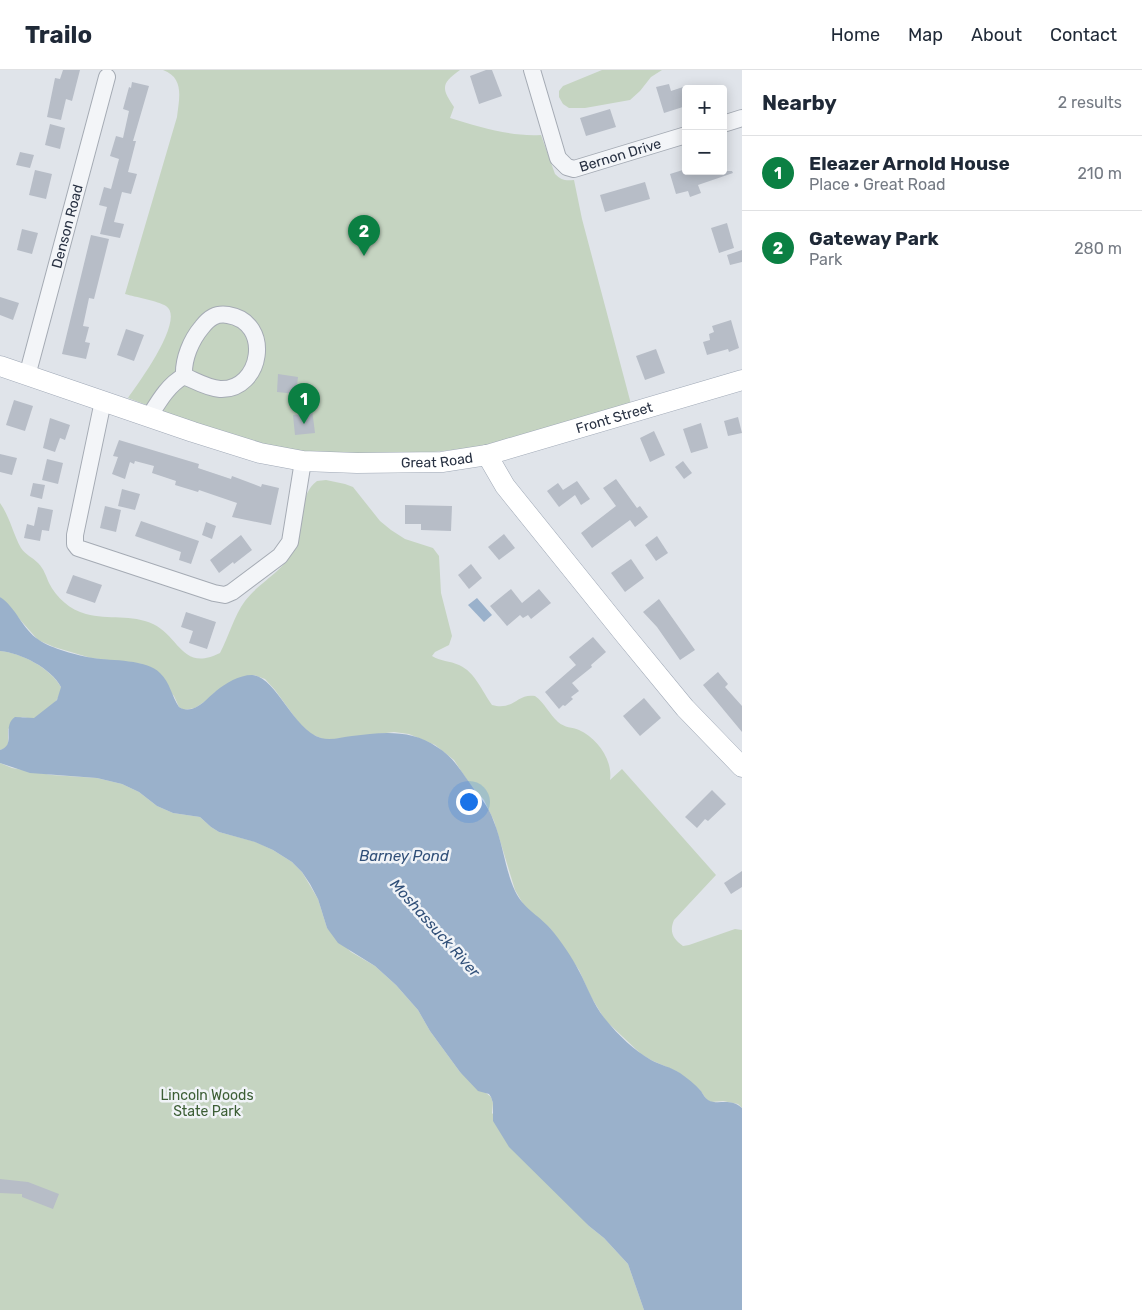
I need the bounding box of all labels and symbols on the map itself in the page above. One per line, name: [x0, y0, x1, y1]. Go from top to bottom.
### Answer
street label: Bernon Drive: [577, 135, 663, 175]
street label: Denson Road: [48, 182, 86, 270]
pin: 2: [348, 215, 380, 256]
pin: 1: [288, 383, 320, 424]
street label: Front Street: [574, 398, 655, 437]
street label: Great Road: [401, 449, 474, 471]
your location: [456, 789, 482, 815]
water label: Barney Pond: [359, 847, 450, 865]
water label: Moshassuck River: [386, 875, 485, 982]
park label: Lincoln Woods State Park: [160, 1087, 254, 1120]

